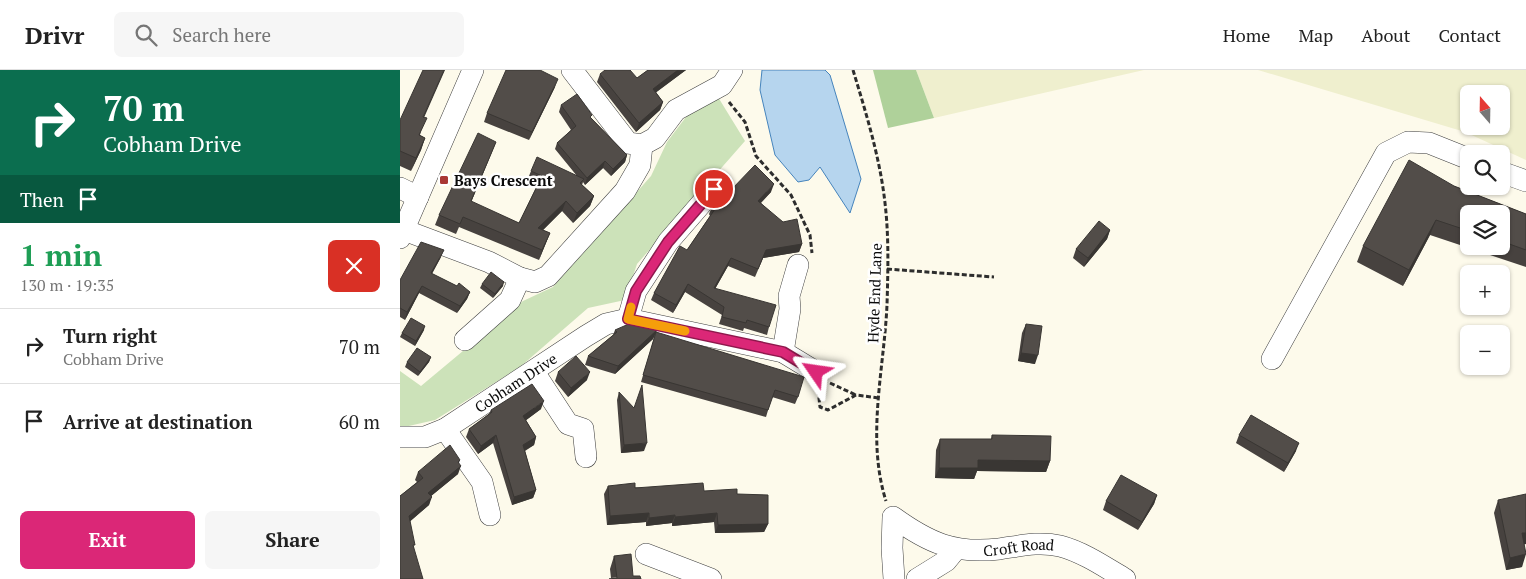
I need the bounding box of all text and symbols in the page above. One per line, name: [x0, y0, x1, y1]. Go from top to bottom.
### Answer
search box: [114, 12, 464, 57]
text: Drivr: [25, 19, 84, 51]
icon: search: [132, 21, 160, 49]
text: Search here: [172, 22, 271, 47]
text: Home: [1223, 23, 1270, 47]
text: Map: [1298, 23, 1333, 47]
text: About: [1361, 23, 1410, 47]
text: Contact: [1438, 23, 1501, 47]
text: 70 m: [103, 85, 184, 131]
north arrow: [1460, 85, 1510, 135]
map controls: [1460, 85, 1510, 375]
icon: right: [20, 90, 85, 155]
text: Cobham Drive: [103, 129, 242, 158]
button: search: [1460, 145, 1510, 195]
pin: [693, 168, 735, 210]
place label: Bays Crescent: [454, 170, 553, 190]
marker: Bays Crescent: [438, 174, 450, 186]
icon: arrive: [700, 175, 728, 203]
icon: arrive: [74, 185, 102, 213]
text: Then: [20, 187, 64, 212]
button: layers: [1460, 205, 1510, 255]
text: 1 min: [20, 235, 102, 275]
button: close: [328, 240, 380, 292]
street label: Hyde End Lane: [862, 243, 886, 343]
button: +: [1460, 265, 1510, 315]
text: 130 m · 19:35: [20, 274, 114, 296]
text: Turn right: [63, 323, 157, 348]
button: −: [1460, 325, 1510, 375]
icon: right: [20, 332, 48, 360]
text: 70 m: [339, 334, 380, 359]
position arrow: [789, 345, 841, 397]
text: Cobham Drive: [63, 348, 164, 370]
street label: Cobham Drive: [471, 348, 560, 417]
icon: arrive: [20, 407, 48, 435]
text: Arrive at destination: [63, 409, 252, 434]
text: 60 m: [339, 409, 380, 434]
button: Exit: [20, 511, 195, 569]
button: Share: [205, 511, 380, 569]
street label: Croft Road: [983, 534, 1055, 560]

